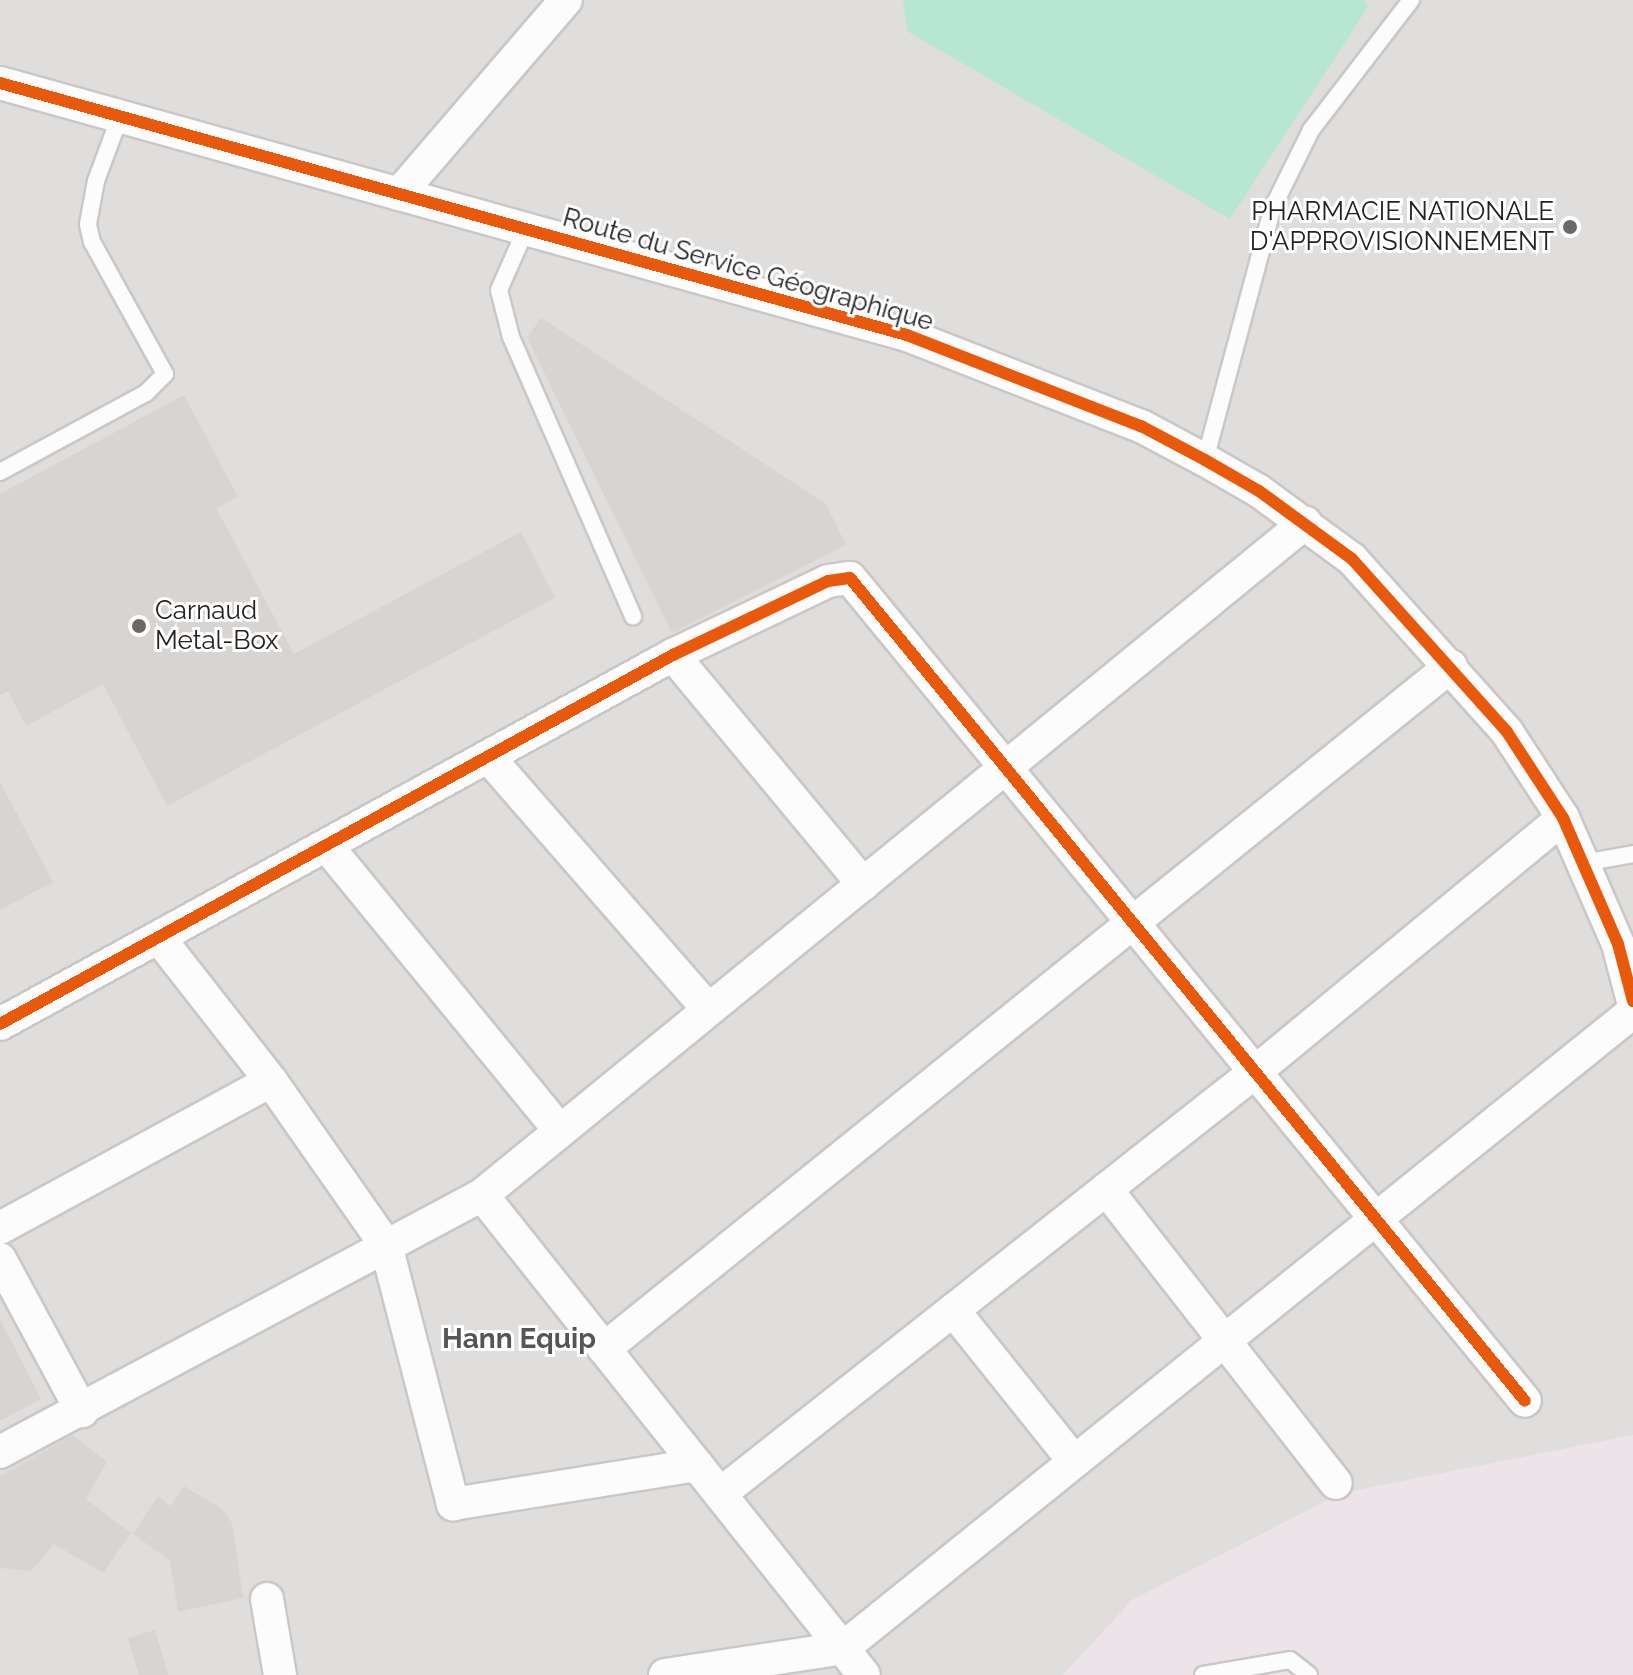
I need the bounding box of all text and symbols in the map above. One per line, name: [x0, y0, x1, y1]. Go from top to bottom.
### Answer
place label: PHARMACIE NATIONALE D'APPROVISIONNEMENT: [1250, 196, 1554, 258]
street label: Route du Service Géographique: [559, 202, 937, 338]
marker: PHARMACIE NATIONALE D'APPROVISIONNEMENT: [1561, 218, 1579, 236]
place label: Carnaud Metal-Box: [155, 595, 278, 656]
marker: Carnaud Metal-Box: [130, 617, 148, 635]
district label: Hann Equip: [442, 1322, 596, 1356]

